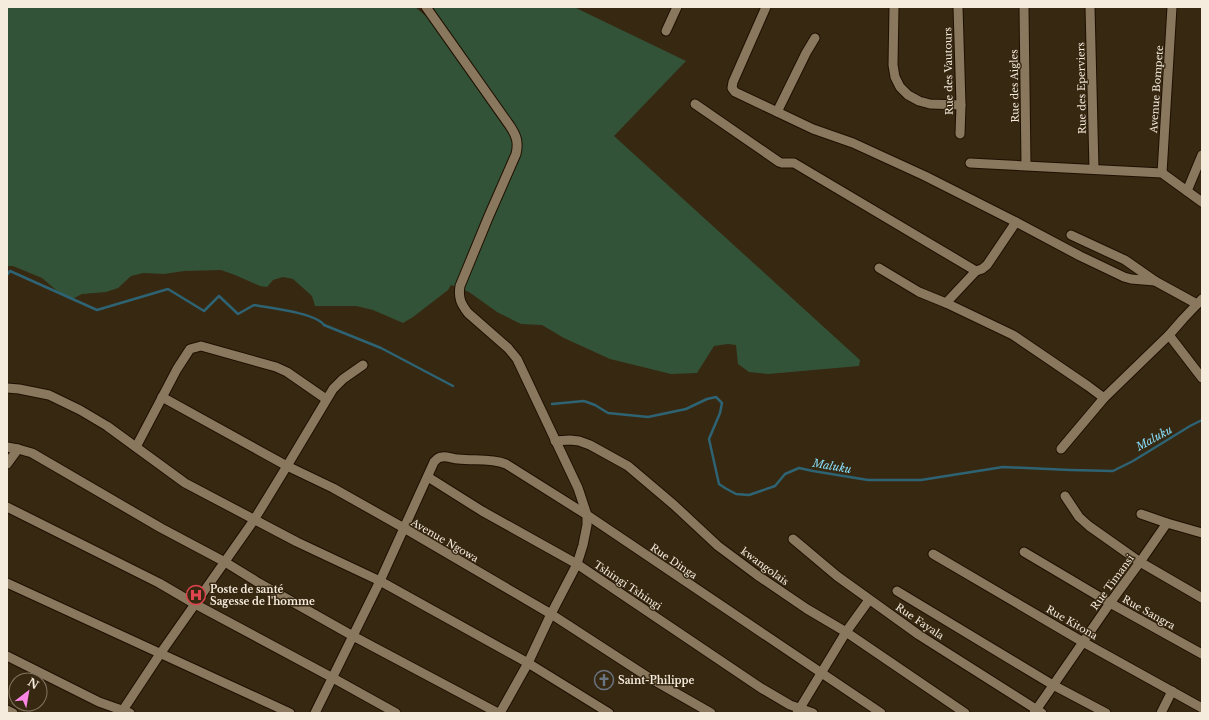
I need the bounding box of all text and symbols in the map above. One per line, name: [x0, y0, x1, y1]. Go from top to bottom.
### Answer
street label: Rue des Vautours: [941, 26, 956, 115]
street label: Rue des Eperviers: [1074, 41, 1089, 134]
street label: Avenue Bompete: [1147, 44, 1166, 134]
street label: Rue des Aigles: [1007, 49, 1022, 123]
water label: Maluku: [1133, 422, 1175, 454]
water label: Maluku: [810, 456, 853, 476]
street label: Avenue Ngowa: [408, 515, 481, 565]
street label: Rue Dinga: [648, 541, 700, 582]
street label: kwangolais: [738, 545, 792, 588]
street label: Rue Timansi: [1088, 552, 1137, 612]
street label: Tshingi Tshingi: [591, 558, 665, 613]
place label: Poste de santé Sagesse de l'homme: [210, 583, 315, 608]
hospital icon: Poste de santé Sagesse de l'homme: [185, 584, 207, 606]
street label: Rue Sangra: [1120, 593, 1178, 632]
street label: Rue Fayala: [893, 601, 947, 643]
street label: Rue Kitona: [1044, 603, 1100, 643]
church icon: Saint-Philippe: [593, 669, 615, 691]
north arrow: [8, 672, 48, 712]
place label: Saint-Philippe: [618, 674, 695, 687]
text: N: [25, 675, 42, 692]

